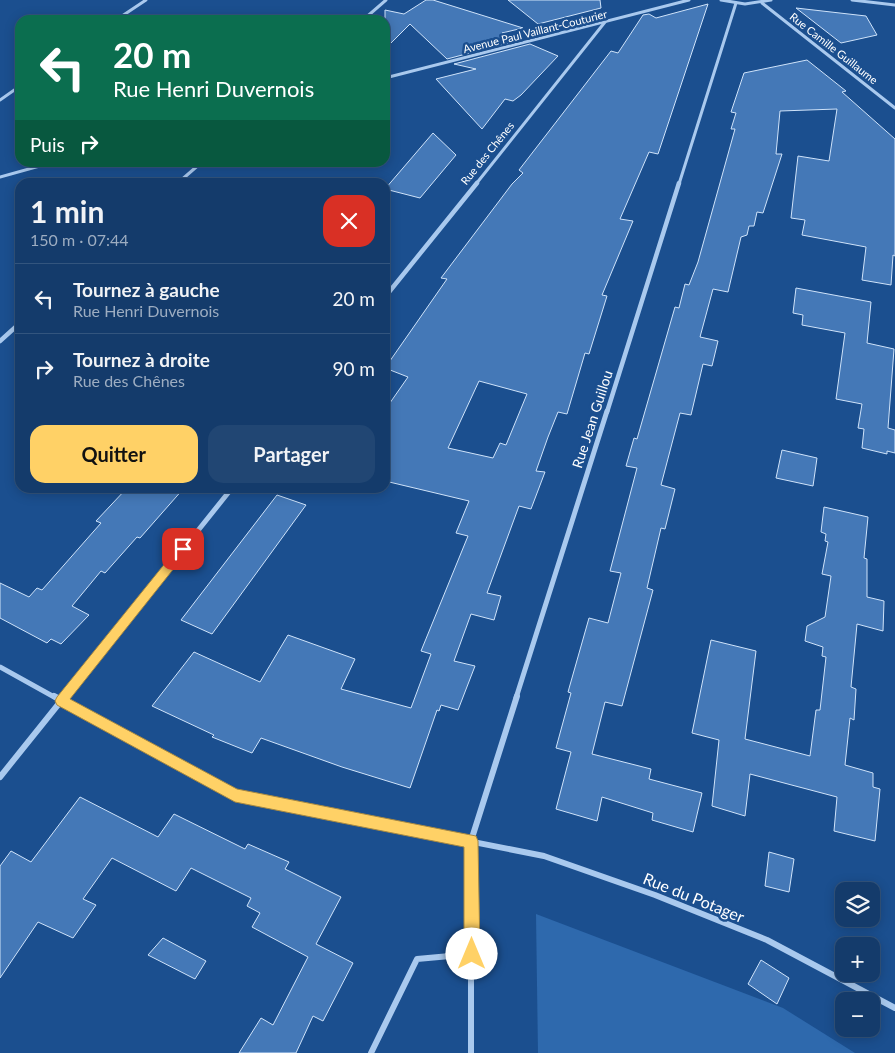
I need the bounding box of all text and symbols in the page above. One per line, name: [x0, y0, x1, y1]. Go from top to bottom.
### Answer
street label: Avenue Paul Vaillant-Couturier: [462, 7, 608, 55]
street label: Rue Camille Guillaume: [787, 10, 881, 87]
text: 20 m: [113, 33, 191, 75]
icon: left: [30, 35, 95, 100]
text: Rue Henri Duvernois: [113, 75, 314, 102]
street label: Rue des Chênes: [458, 119, 516, 187]
icon: right: [75, 130, 103, 158]
text: Puis: [30, 133, 65, 156]
text: 1 min: [30, 193, 104, 229]
button: close: [323, 195, 375, 247]
text: 150 m · 07:44: [30, 230, 129, 249]
text: Tournez à gauche: [73, 278, 220, 301]
icon: left: [30, 285, 58, 313]
text: 20 m: [332, 287, 375, 310]
text: Rue Henri Duvernois: [73, 301, 219, 320]
text: Tournez à droite: [73, 348, 210, 371]
icon: right: [30, 355, 58, 383]
text: 90 m: [332, 357, 375, 380]
street label: Rue Jean Guillou: [568, 368, 616, 470]
text: Rue des Chênes: [73, 371, 185, 390]
button: Quitter: [30, 425, 198, 483]
button: Partager: [208, 425, 375, 483]
pin: [162, 528, 204, 570]
icon: arrive: [169, 535, 197, 563]
street label: Rue du Potager: [641, 868, 748, 926]
map controls: [835, 882, 880, 1037]
button: layers: [835, 882, 880, 927]
position arrow: [445, 927, 497, 979]
button: +: [835, 937, 880, 982]
button: −: [835, 992, 880, 1037]

